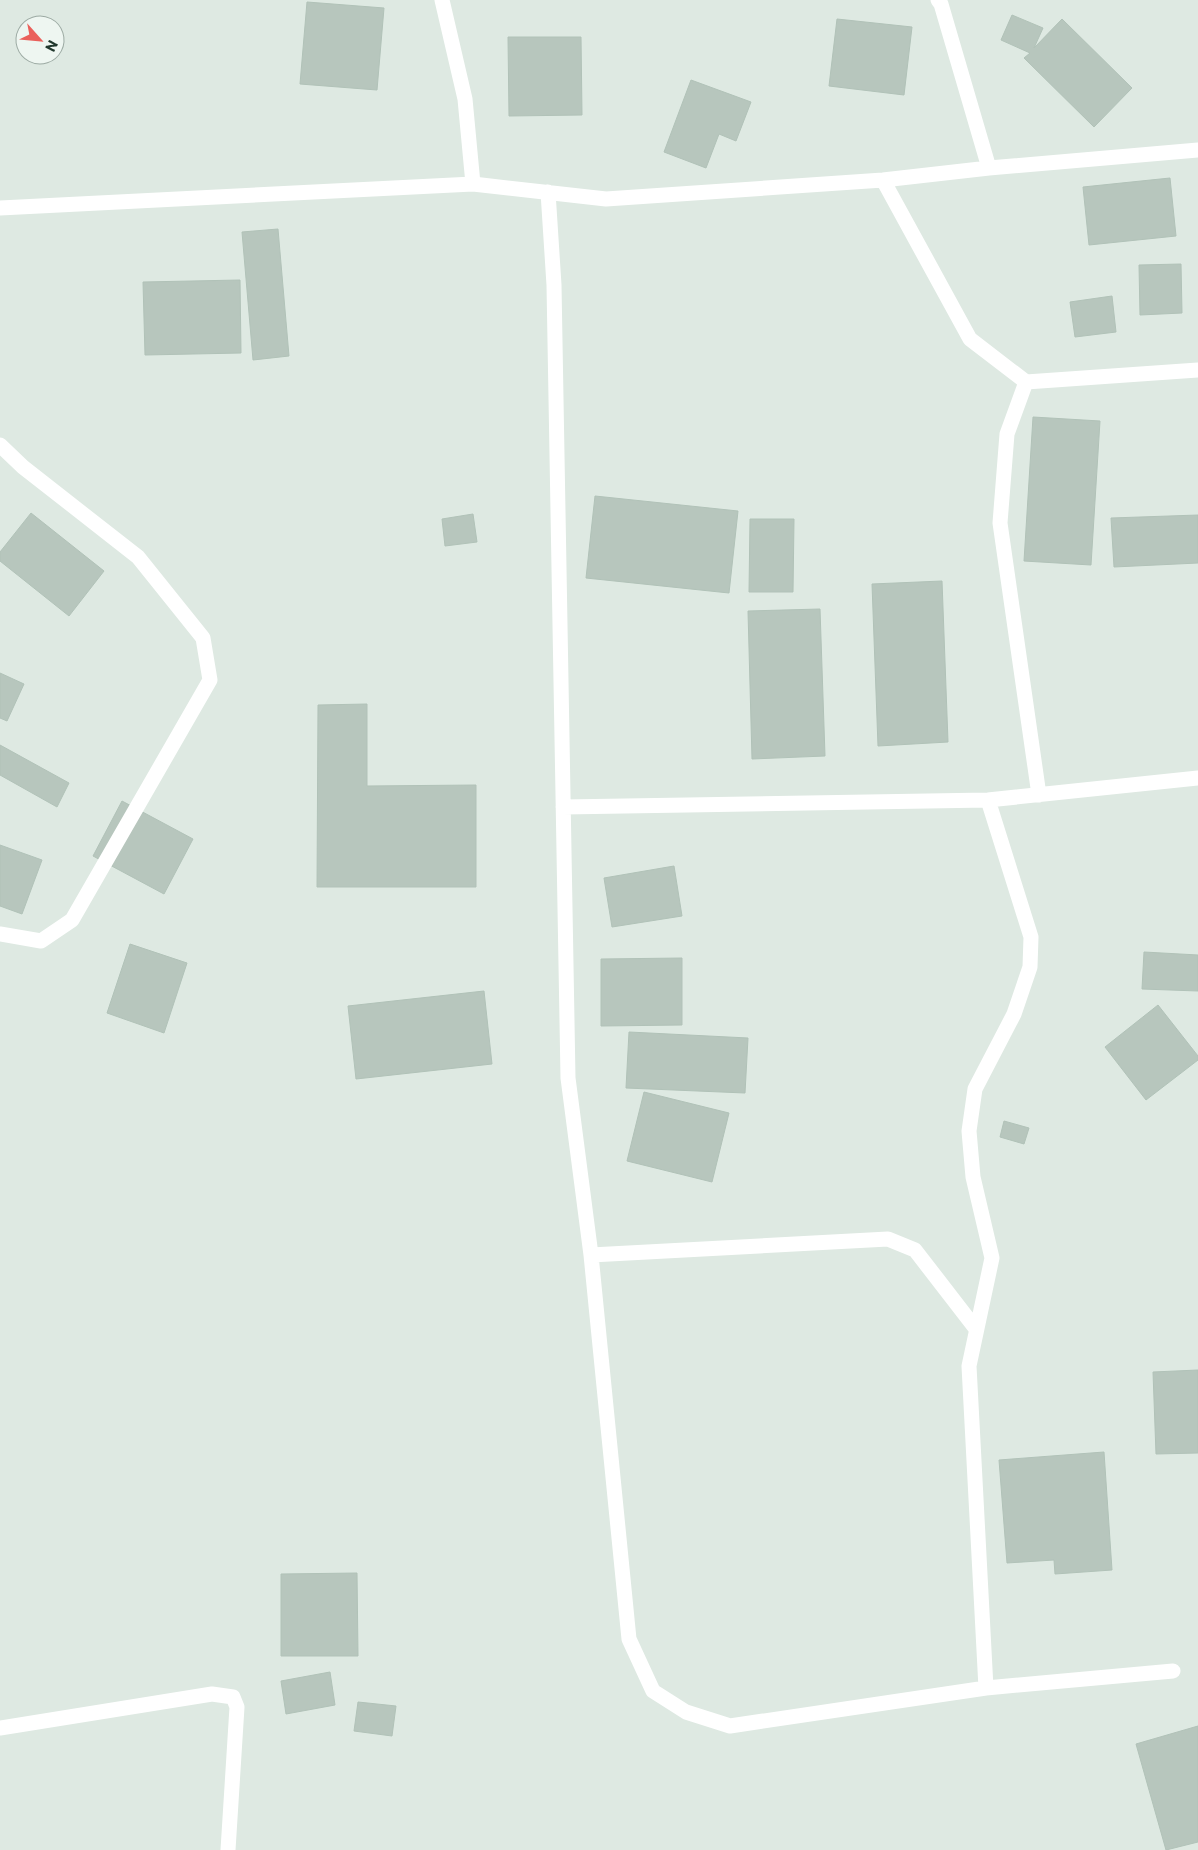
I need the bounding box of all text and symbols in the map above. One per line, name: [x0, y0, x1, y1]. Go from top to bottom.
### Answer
north arrow: [15, 15, 65, 65]
text: N: [42, 38, 62, 55]

